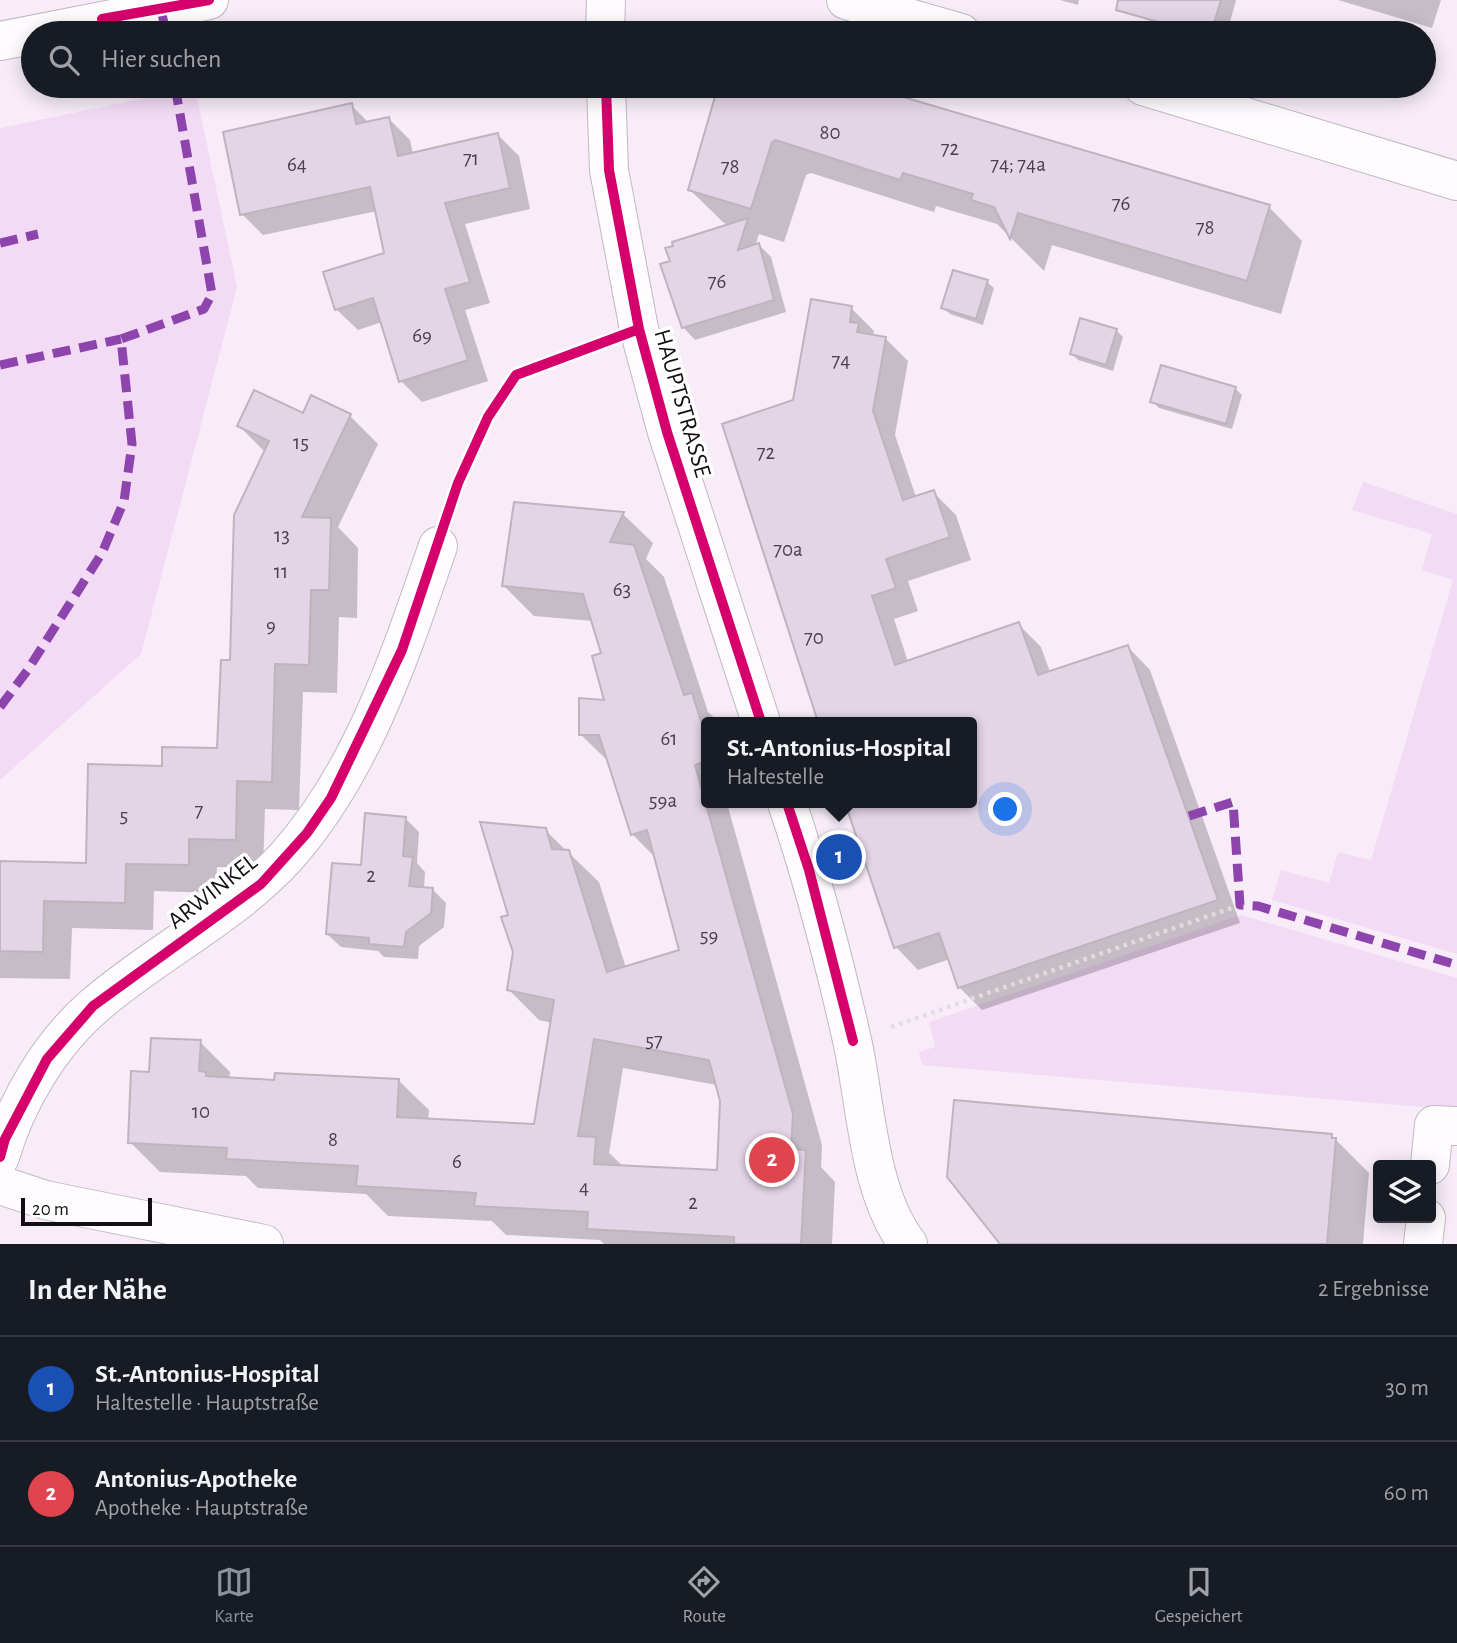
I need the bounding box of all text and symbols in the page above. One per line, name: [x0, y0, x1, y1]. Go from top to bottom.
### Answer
search box: [21, 21, 1436, 98]
icon: search: [45, 41, 83, 79]
text: Hier suchen: [101, 46, 222, 72]
house number: 80: [819, 122, 841, 143]
house number: 72: [941, 138, 959, 159]
house number: 71: [463, 148, 479, 169]
house number: 64: [287, 154, 307, 175]
house number: 74; 74a: [990, 154, 1046, 175]
house number: 78: [721, 156, 739, 177]
house number: 76: [1112, 193, 1130, 214]
house number: 78: [1196, 217, 1214, 238]
house number: 76: [708, 271, 726, 292]
house number: 69: [412, 325, 432, 346]
street label: HAUPTSTRASSE: [649, 326, 715, 480]
house number: 74: [832, 350, 850, 371]
house number: 15: [293, 432, 309, 453]
house number: 72: [757, 442, 775, 463]
house number: 13: [274, 525, 290, 546]
house number: 70a: [773, 539, 803, 560]
house number: 11: [274, 561, 288, 582]
house number: 63: [613, 579, 631, 600]
house number: 9: [266, 615, 276, 636]
house number: 70: [804, 627, 824, 648]
popup: [701, 717, 977, 808]
house number: 61: [660, 728, 678, 749]
text: St.-Antonius-Hospital: [727, 735, 951, 761]
text: Haltestelle: [727, 766, 824, 789]
house number: 59a: [649, 790, 677, 811]
your location: [988, 792, 1022, 826]
house number: 7: [195, 800, 204, 821]
house number: 5: [120, 805, 128, 826]
pin: 1: [816, 831, 862, 883]
street label: ARWINKEL: [164, 850, 262, 934]
house number: 2: [366, 865, 376, 886]
house number: 59: [700, 925, 718, 946]
house number: 57: [645, 1030, 663, 1051]
house number: 10: [192, 1101, 210, 1122]
house number: 8: [328, 1129, 338, 1150]
pin: 2: [749, 1134, 795, 1186]
house number: 6: [452, 1151, 462, 1172]
map controls: [1373, 1160, 1436, 1223]
button: layers: [1373, 1160, 1436, 1223]
house number: 4: [579, 1177, 589, 1198]
house number: 2: [688, 1192, 698, 1213]
scale bar: [21, 1195, 152, 1227]
text: 20 m: [32, 1200, 69, 1219]
text: In der Nähe: [28, 1275, 167, 1305]
text: 2 Ergebnisse: [1318, 1278, 1429, 1301]
text: St.-Antonius-Hospital: [95, 1361, 319, 1387]
text: 1: [47, 1377, 55, 1400]
text: 30 m: [1385, 1377, 1429, 1400]
text: Haltestelle · Hauptstraße: [95, 1392, 319, 1415]
text: Antonius-Apotheke: [95, 1466, 297, 1492]
text: 2: [46, 1482, 56, 1505]
text: 60 m: [1384, 1482, 1429, 1505]
text: Apotheke · Hauptstraße: [95, 1497, 308, 1520]
tab: Karte: [214, 1563, 254, 1628]
tab: Route: [683, 1563, 726, 1628]
tab: Gespeichert: [1155, 1563, 1243, 1628]

